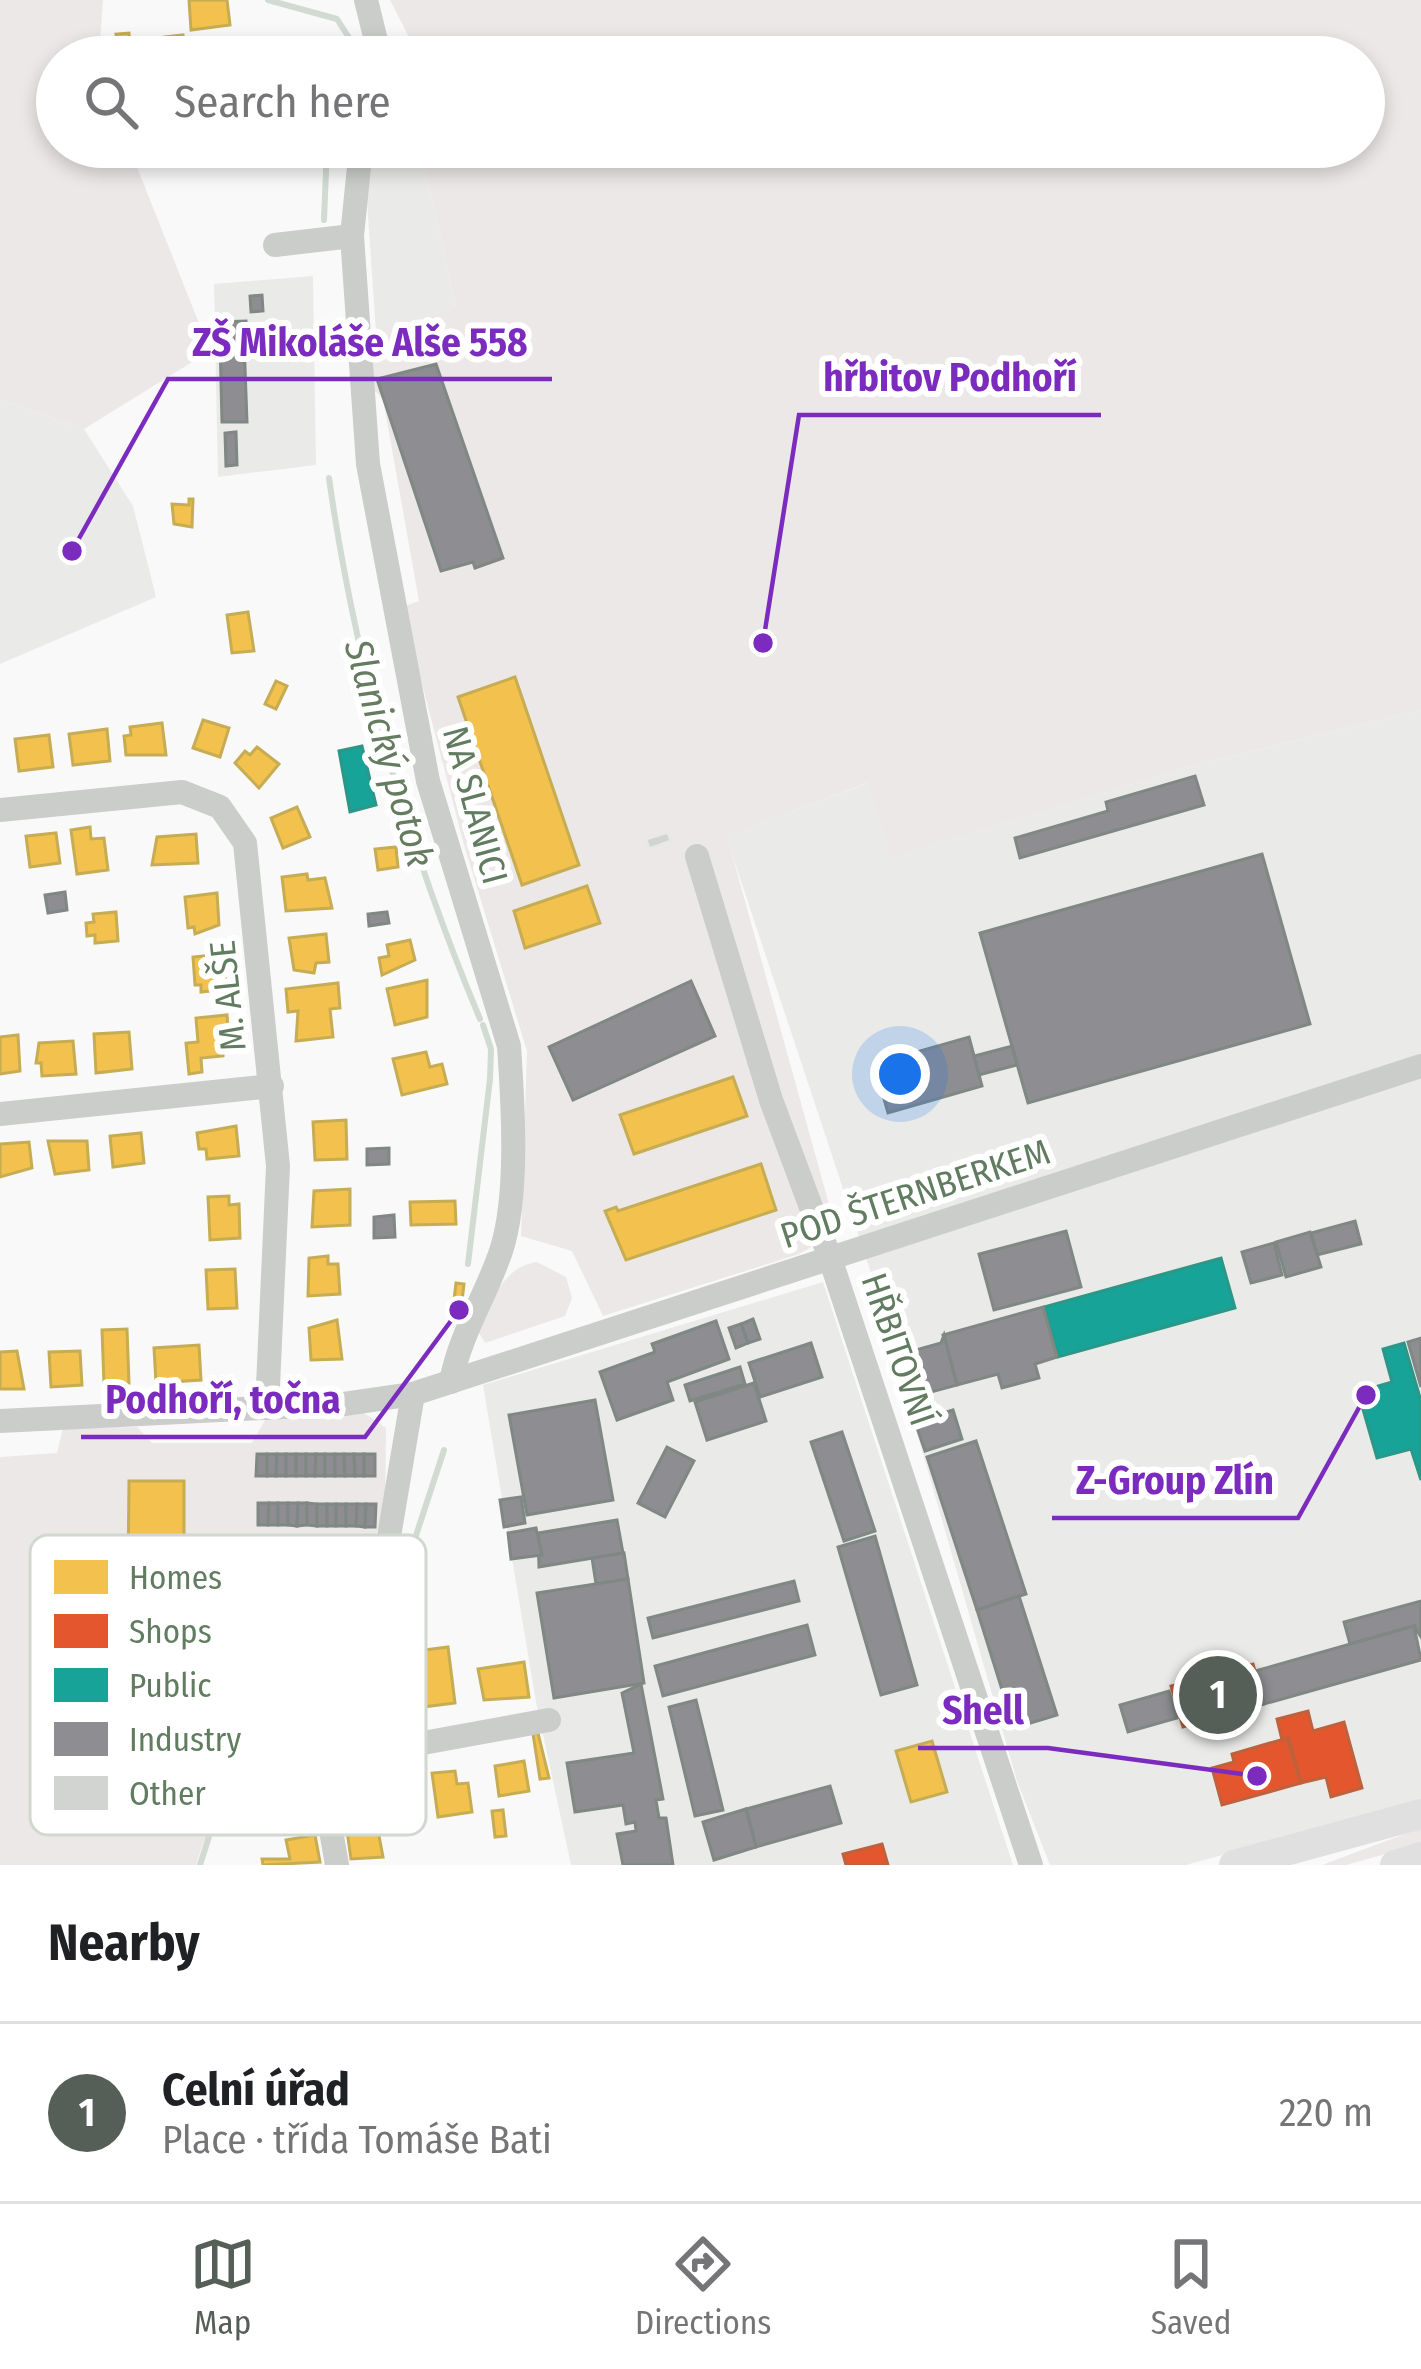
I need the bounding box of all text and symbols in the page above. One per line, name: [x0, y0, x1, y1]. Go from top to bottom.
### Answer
search box: [36, 36, 1385, 168]
icon: search: [78, 69, 144, 135]
text: Search here: [174, 75, 391, 129]
callout: ZŠ Mikoláše Alše 558: [168, 304, 552, 379]
text: ZŠ Mikoláše Alše 558: [192, 317, 528, 366]
callout: hřbitov Podhoří: [799, 340, 1101, 415]
text: hřbitov Podhoří: [823, 355, 1077, 401]
water label: Slanický potok: [334, 633, 443, 872]
street label: NA SLANICI: [433, 722, 517, 889]
street label: M. ALŠE: [199, 939, 256, 1053]
your location: [870, 1044, 930, 1104]
street label: POD ŠTERNBERKEM: [775, 1129, 1056, 1258]
street label: HŘBITOVNÍ: [852, 1267, 946, 1431]
callout: Podhoří, točna: [81, 1362, 365, 1437]
text: Podhoří, točna: [105, 1377, 341, 1423]
callout: Z-Group Zlín: [1052, 1443, 1298, 1518]
text: Z-Group Zlín: [1076, 1458, 1274, 1504]
legend: [30, 1535, 426, 1835]
text: Homes: [129, 1558, 222, 1598]
text: Shops: [129, 1612, 212, 1652]
pin: 1: [1179, 1650, 1257, 1740]
text: Public: [129, 1666, 211, 1706]
callout: Shell: [918, 1673, 1048, 1748]
text: Shell: [942, 1688, 1024, 1734]
text: Industry: [129, 1720, 241, 1760]
text: Other: [129, 1774, 206, 1814]
text: Nearby: [48, 1912, 200, 1974]
text: Celní úřad: [162, 2063, 350, 2117]
text: 1: [79, 2090, 95, 2136]
text: 220 m: [1279, 2090, 1373, 2136]
text: Place · třída Tomáše Bati: [162, 2117, 552, 2163]
tab: Map: [190, 2231, 256, 2343]
tab: Directions: [635, 2231, 771, 2343]
tab: Saved: [1151, 2231, 1231, 2343]

